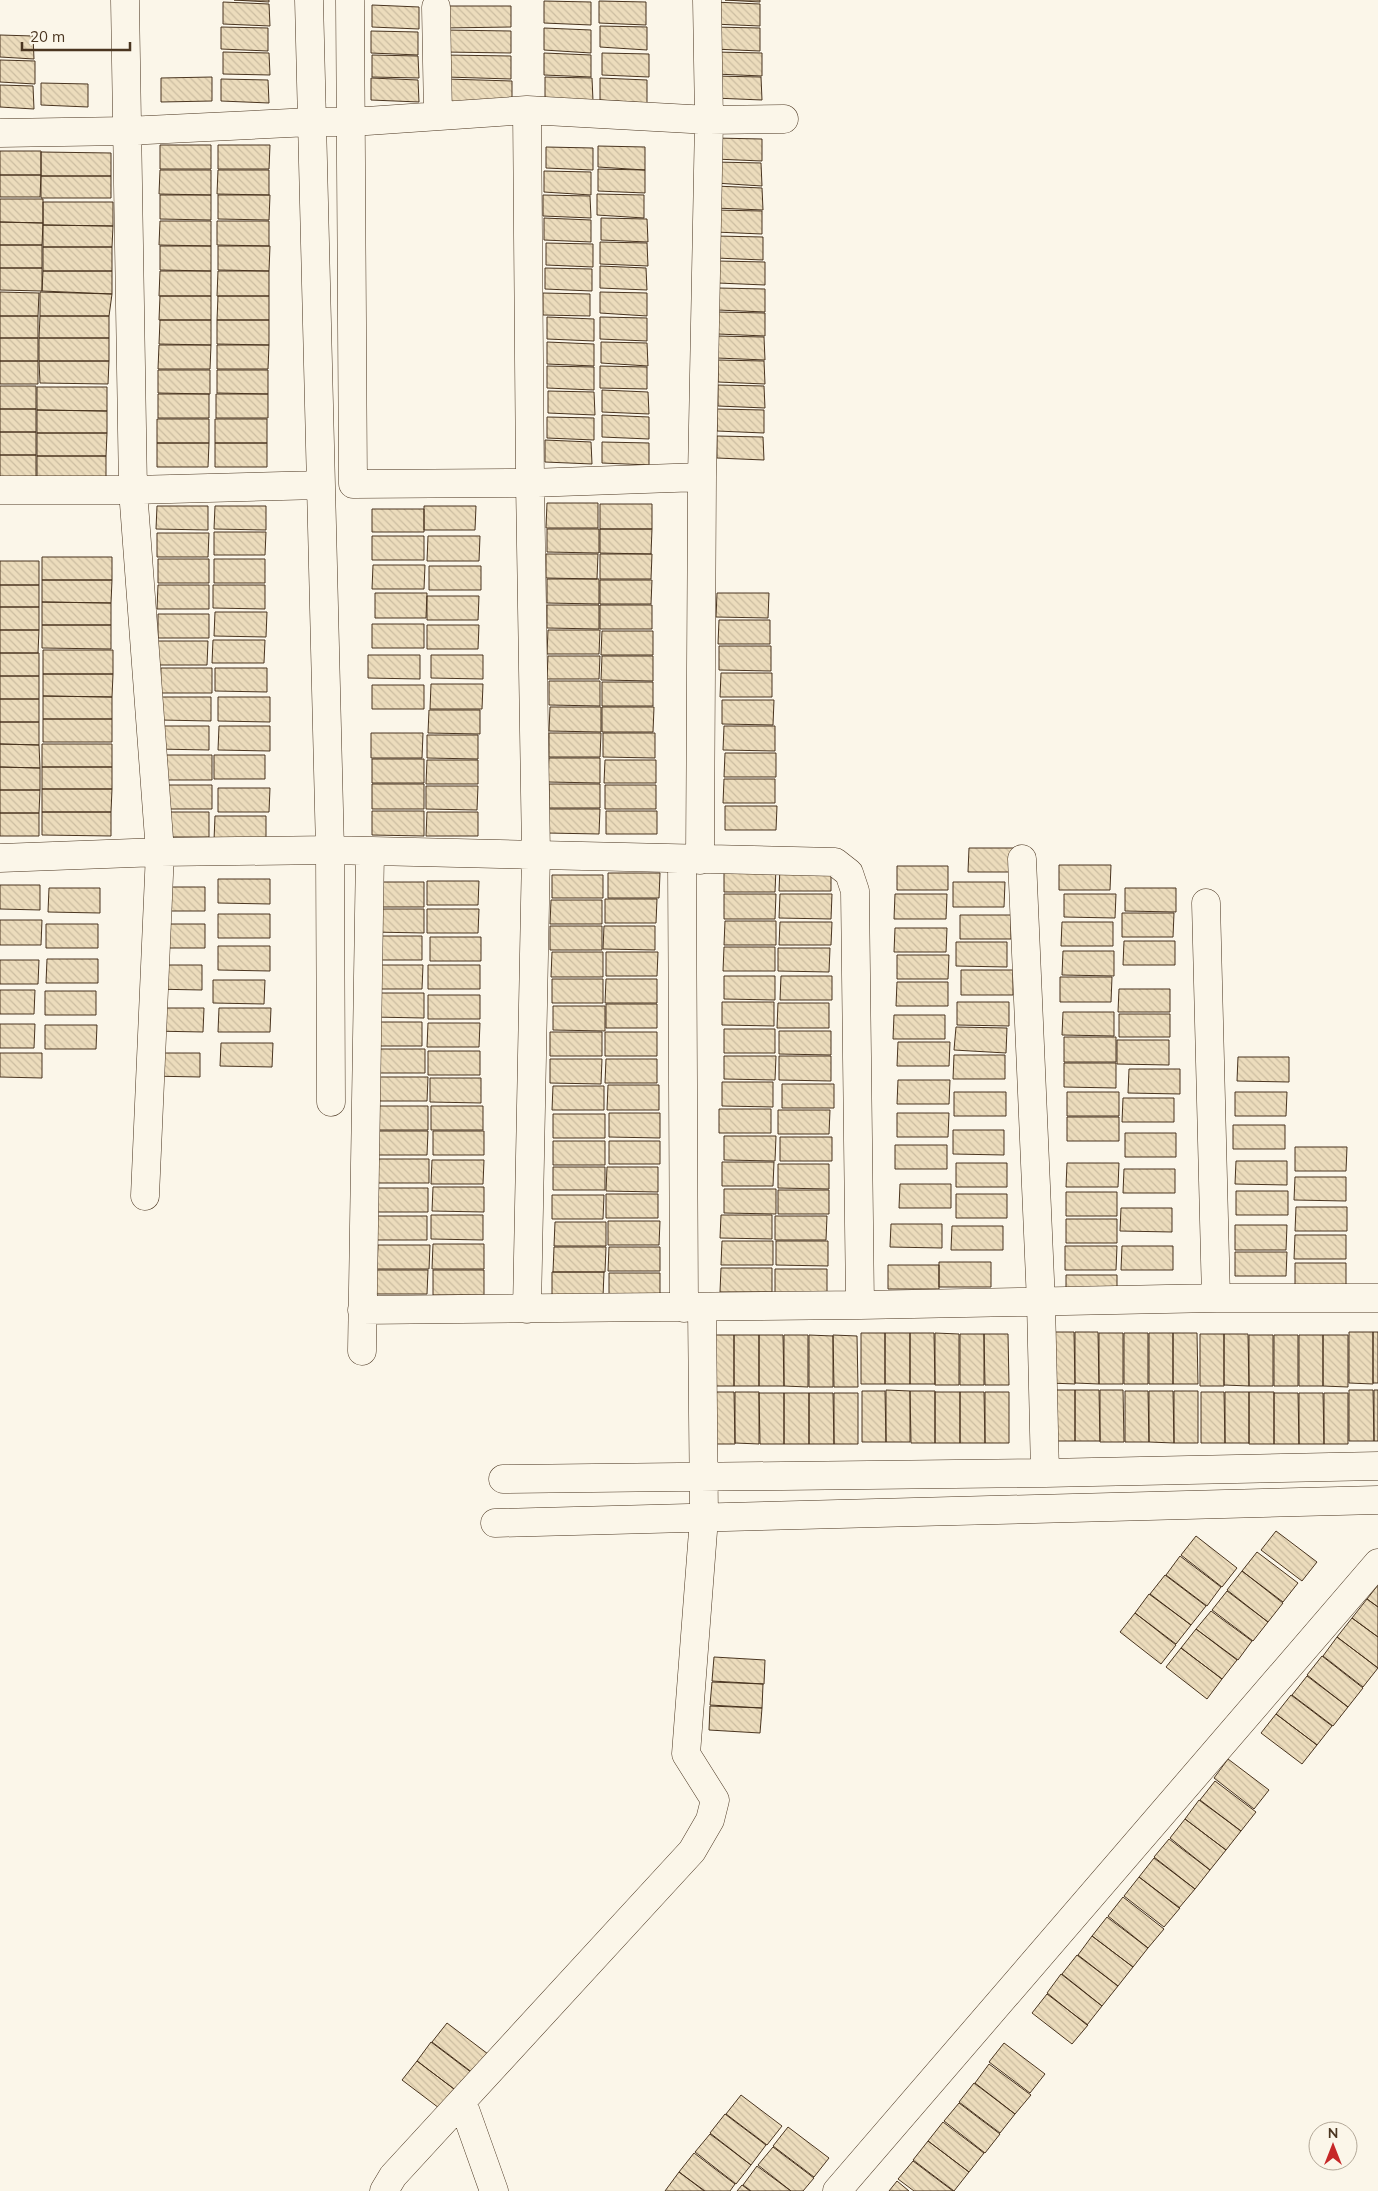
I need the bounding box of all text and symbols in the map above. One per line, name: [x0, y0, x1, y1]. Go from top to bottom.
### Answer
scale bar: [22, 20, 130, 52]
text: 20 m: [30, 27, 65, 46]
north arrow: [1308, 2121, 1358, 2171]
text: N: [1328, 2124, 1338, 2142]

